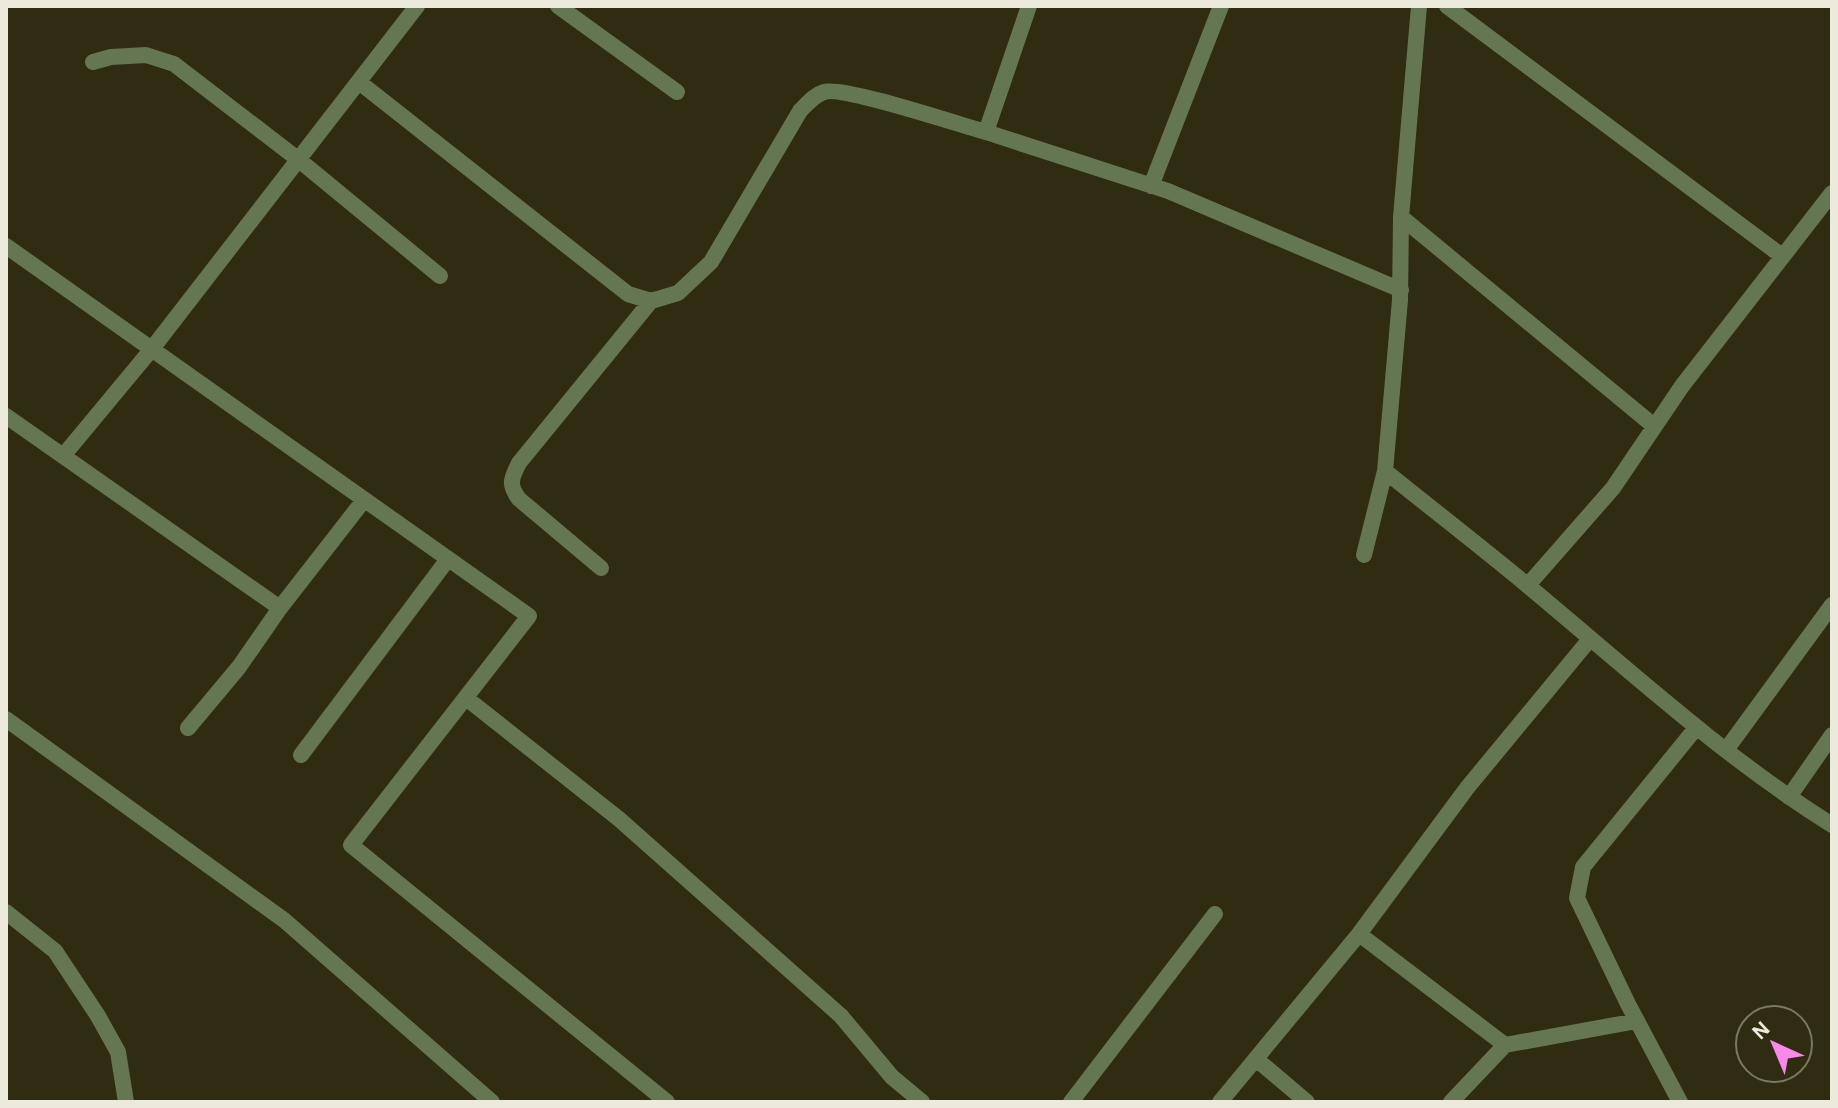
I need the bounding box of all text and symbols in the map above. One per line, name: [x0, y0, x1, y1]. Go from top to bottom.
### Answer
north arrow: [1734, 1004, 1814, 1084]
text: N: [1748, 1017, 1774, 1044]

